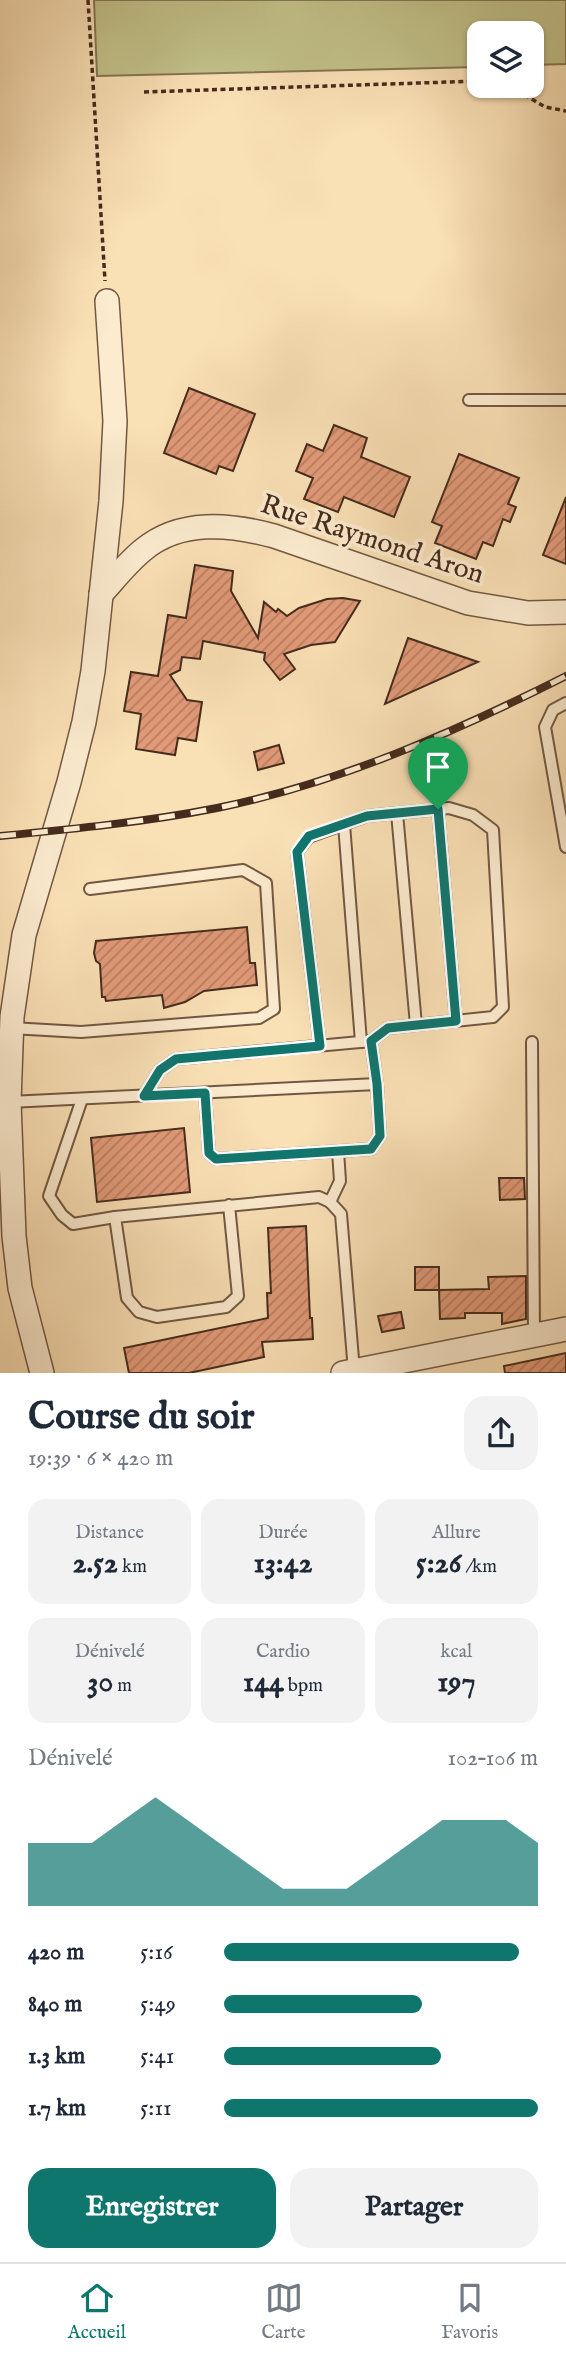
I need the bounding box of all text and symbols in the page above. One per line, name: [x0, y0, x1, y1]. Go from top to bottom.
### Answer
map controls: [467, 21, 544, 98]
button: layers: [467, 21, 544, 98]
street label: Rue Raymond Aron: [256, 487, 488, 593]
pin: [408, 737, 468, 809]
icon: arrive: [419, 748, 457, 786]
text: Course du soir: [28, 1394, 254, 1442]
button: share: [464, 1396, 538, 1470]
text: 19:39 · 6 × 420 m: [28, 1444, 173, 1473]
text: Distance: [75, 1521, 144, 1545]
text: Durée: [258, 1521, 308, 1545]
text: Allure: [432, 1521, 481, 1545]
text: 2.52: [72, 1545, 118, 1583]
text: 13:42: [253, 1545, 313, 1583]
text: 5:26: [416, 1545, 461, 1583]
text: km: [118, 1555, 147, 1579]
text: /km: [461, 1555, 497, 1579]
text: Dénivelé: [75, 1640, 145, 1664]
text: Cardio: [256, 1640, 310, 1664]
text: kcal: [440, 1640, 472, 1664]
text: 30: [87, 1664, 113, 1702]
text: 144: [243, 1664, 284, 1702]
text: 197: [437, 1664, 475, 1702]
text: m: [113, 1674, 132, 1698]
text: bpm: [284, 1674, 323, 1698]
text: Dénivelé: [28, 1744, 113, 1773]
text: 102–106 m: [448, 1744, 538, 1773]
text: 420 m: [28, 1938, 84, 1967]
text: 5:16: [140, 1938, 173, 1967]
text: 840 m: [28, 1990, 82, 2019]
text: 5:49: [140, 1990, 176, 2019]
text: 1.3 km: [28, 2042, 85, 2071]
text: 5:41: [140, 2042, 174, 2071]
text: 1.7 km: [28, 2094, 86, 2123]
text: 5:11: [140, 2094, 172, 2123]
button: Enregistrer: [28, 2168, 276, 2248]
button: Partager: [290, 2168, 538, 2248]
tab: Accueil: [68, 2279, 126, 2345]
tab: Carte: [262, 2279, 306, 2345]
tab: Favoris: [441, 2279, 498, 2345]

